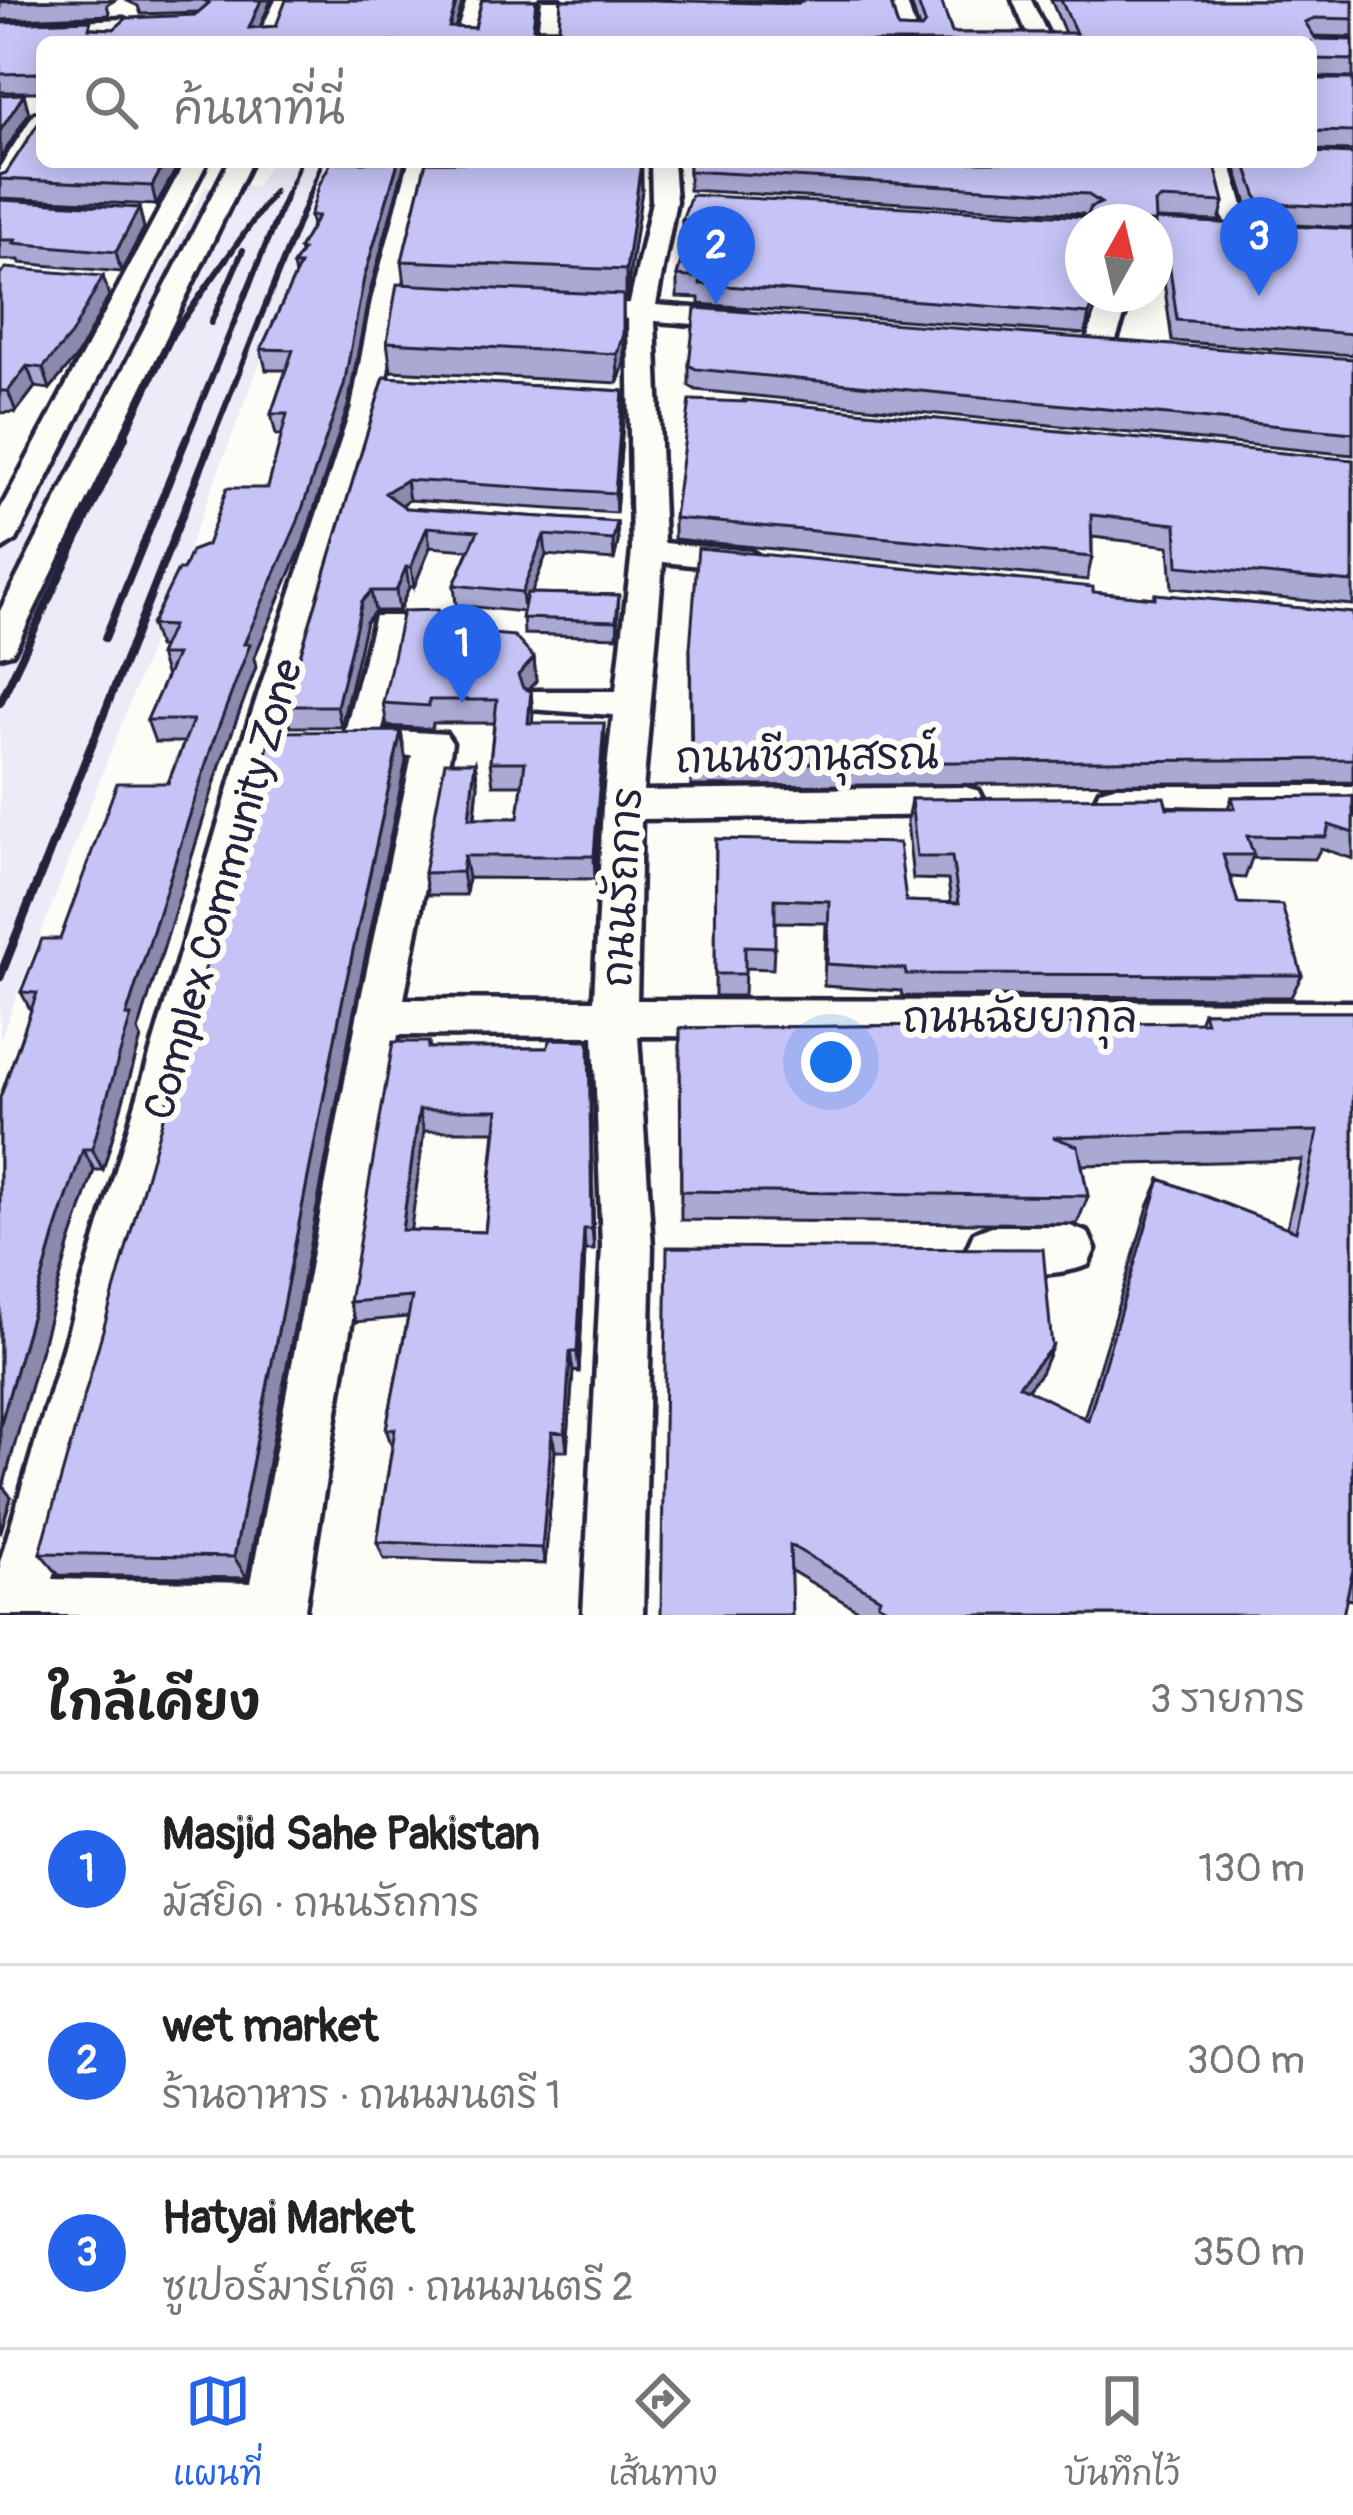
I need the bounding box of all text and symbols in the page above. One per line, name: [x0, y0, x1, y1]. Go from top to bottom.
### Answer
search box: [36, 36, 1317, 168]
icon: search: [78, 69, 144, 135]
text: ค้นหาที่นี่: [174, 82, 345, 138]
pin: 3: [1220, 197, 1298, 296]
north arrow: [1065, 204, 1173, 312]
pin: 2: [677, 206, 755, 305]
pin: 1: [423, 604, 501, 703]
street label: Complex Community Zone: [133, 653, 315, 1126]
street label: ถนนชีวานุสรณ์: [675, 726, 939, 789]
street label: ถนนรัถการ: [592, 786, 654, 988]
street label: ถนนฉัยยากุล: [903, 993, 1137, 1049]
your location: [801, 1032, 861, 1092]
text: ใกล้เคียง: [48, 1671, 260, 1735]
text: 3 รายการ: [1150, 1675, 1305, 1724]
text: Masjid Sahe Pakistan: [162, 1807, 540, 1863]
text: 1: [79, 1844, 95, 1893]
text: 130 m: [1198, 1844, 1305, 1893]
text: มัสยิด · ถนนรัถการ: [162, 1879, 479, 1928]
text: wet market: [162, 1999, 379, 2055]
text: 2: [76, 2036, 98, 2085]
text: 300 m: [1187, 2036, 1305, 2085]
text: ร้านอาหาร · ถนนมนตรี 1: [162, 2071, 561, 2120]
text: Hatyai Market: [162, 2191, 415, 2247]
text: 3: [76, 2228, 98, 2277]
text: 350 m: [1192, 2228, 1305, 2277]
text: ซูเปอร์มาร์เก็ต · ถนนมนตรี 2: [162, 2263, 634, 2312]
tab: แผนที่: [173, 2368, 262, 2498]
tab: เส้นทาง: [608, 2368, 718, 2498]
tab: บันทึกไว้: [1064, 2368, 1180, 2498]

